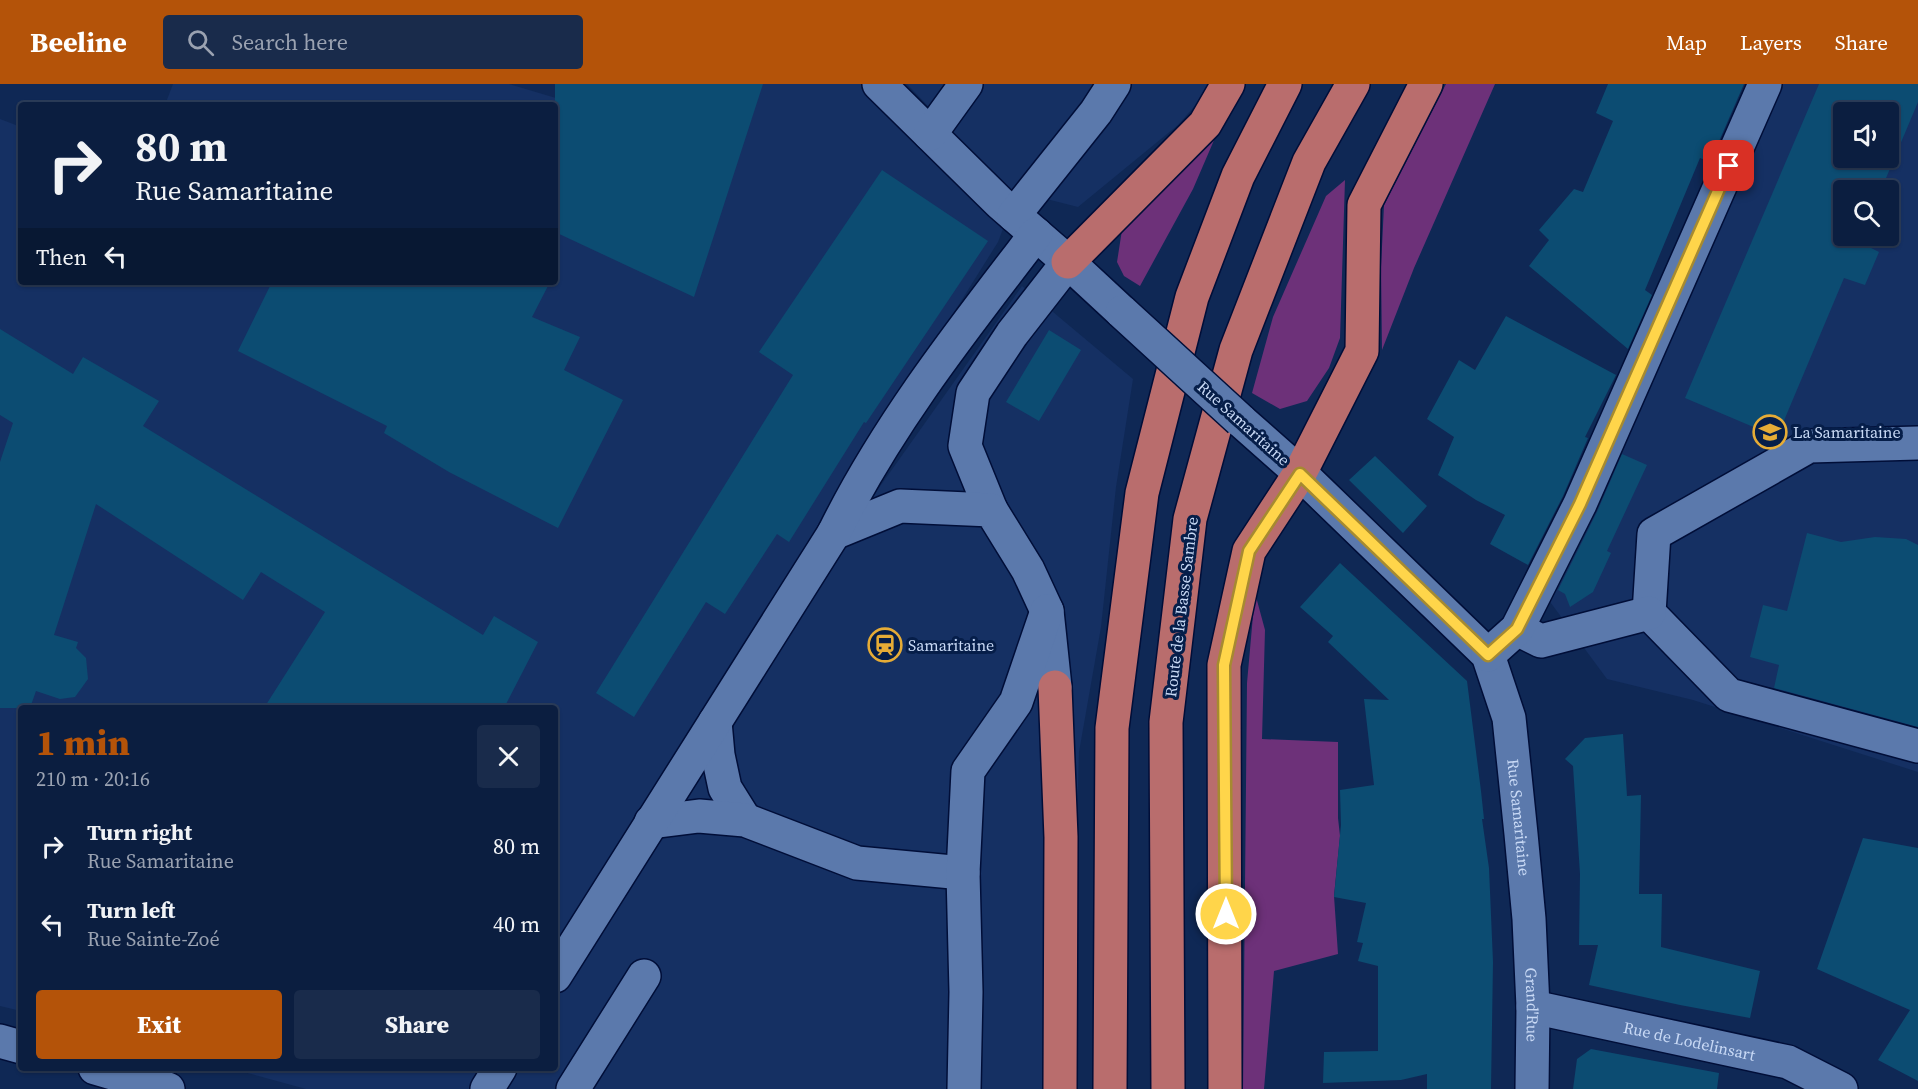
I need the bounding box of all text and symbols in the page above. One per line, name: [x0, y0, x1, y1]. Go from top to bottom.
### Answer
search box: [163, 15, 583, 69]
text: Beeline: [30, 23, 127, 61]
icon: search: [184, 26, 217, 59]
text: Search here: [232, 27, 348, 57]
text: Map: [1666, 28, 1707, 57]
text: Layers: [1740, 28, 1802, 57]
text: Share: [1835, 28, 1888, 57]
map controls: [1833, 102, 1899, 246]
button: sound: [1833, 102, 1899, 168]
text: 80 m: [135, 117, 228, 175]
icon: right: [36, 126, 114, 204]
pin: [1703, 140, 1754, 191]
icon: arrive: [1712, 149, 1745, 182]
text: Rue Samaritaine: [135, 172, 333, 209]
button: search: [1833, 180, 1899, 246]
icon: left: [99, 240, 132, 273]
text: Then: [36, 242, 87, 272]
street label: Rue Samaritaine: [1193, 375, 1295, 471]
school or university icon: La Samaritaine: [1752, 414, 1788, 450]
place label: La Samaritaine: [1793, 421, 1901, 443]
street label: Route de la Basse Sambre: [1159, 516, 1203, 698]
station icon: Samaritaine: [867, 627, 903, 663]
place label: Samaritaine: [908, 634, 994, 656]
text: 1 min: [36, 718, 130, 767]
button: close: [477, 725, 540, 788]
street label: Rue Samaritaine: [1502, 758, 1536, 877]
text: 210 m · 20:16: [36, 765, 150, 793]
text: Turn right: [87, 817, 192, 847]
icon: right: [36, 830, 69, 863]
text: 80 m: [493, 831, 540, 861]
text: Rue Samaritaine: [87, 847, 234, 875]
position arrow: [1194, 882, 1258, 946]
text: Turn left: [87, 895, 175, 925]
icon: left: [36, 908, 69, 941]
text: 40 m: [493, 909, 540, 939]
text: Rue Sainte-Zoé: [87, 925, 220, 953]
street label: Grand'Rue: [1520, 967, 1544, 1042]
button: Exit: [36, 990, 282, 1059]
button: Share: [294, 990, 540, 1059]
street label: Rue de Lodelinsart: [1621, 1016, 1758, 1066]

